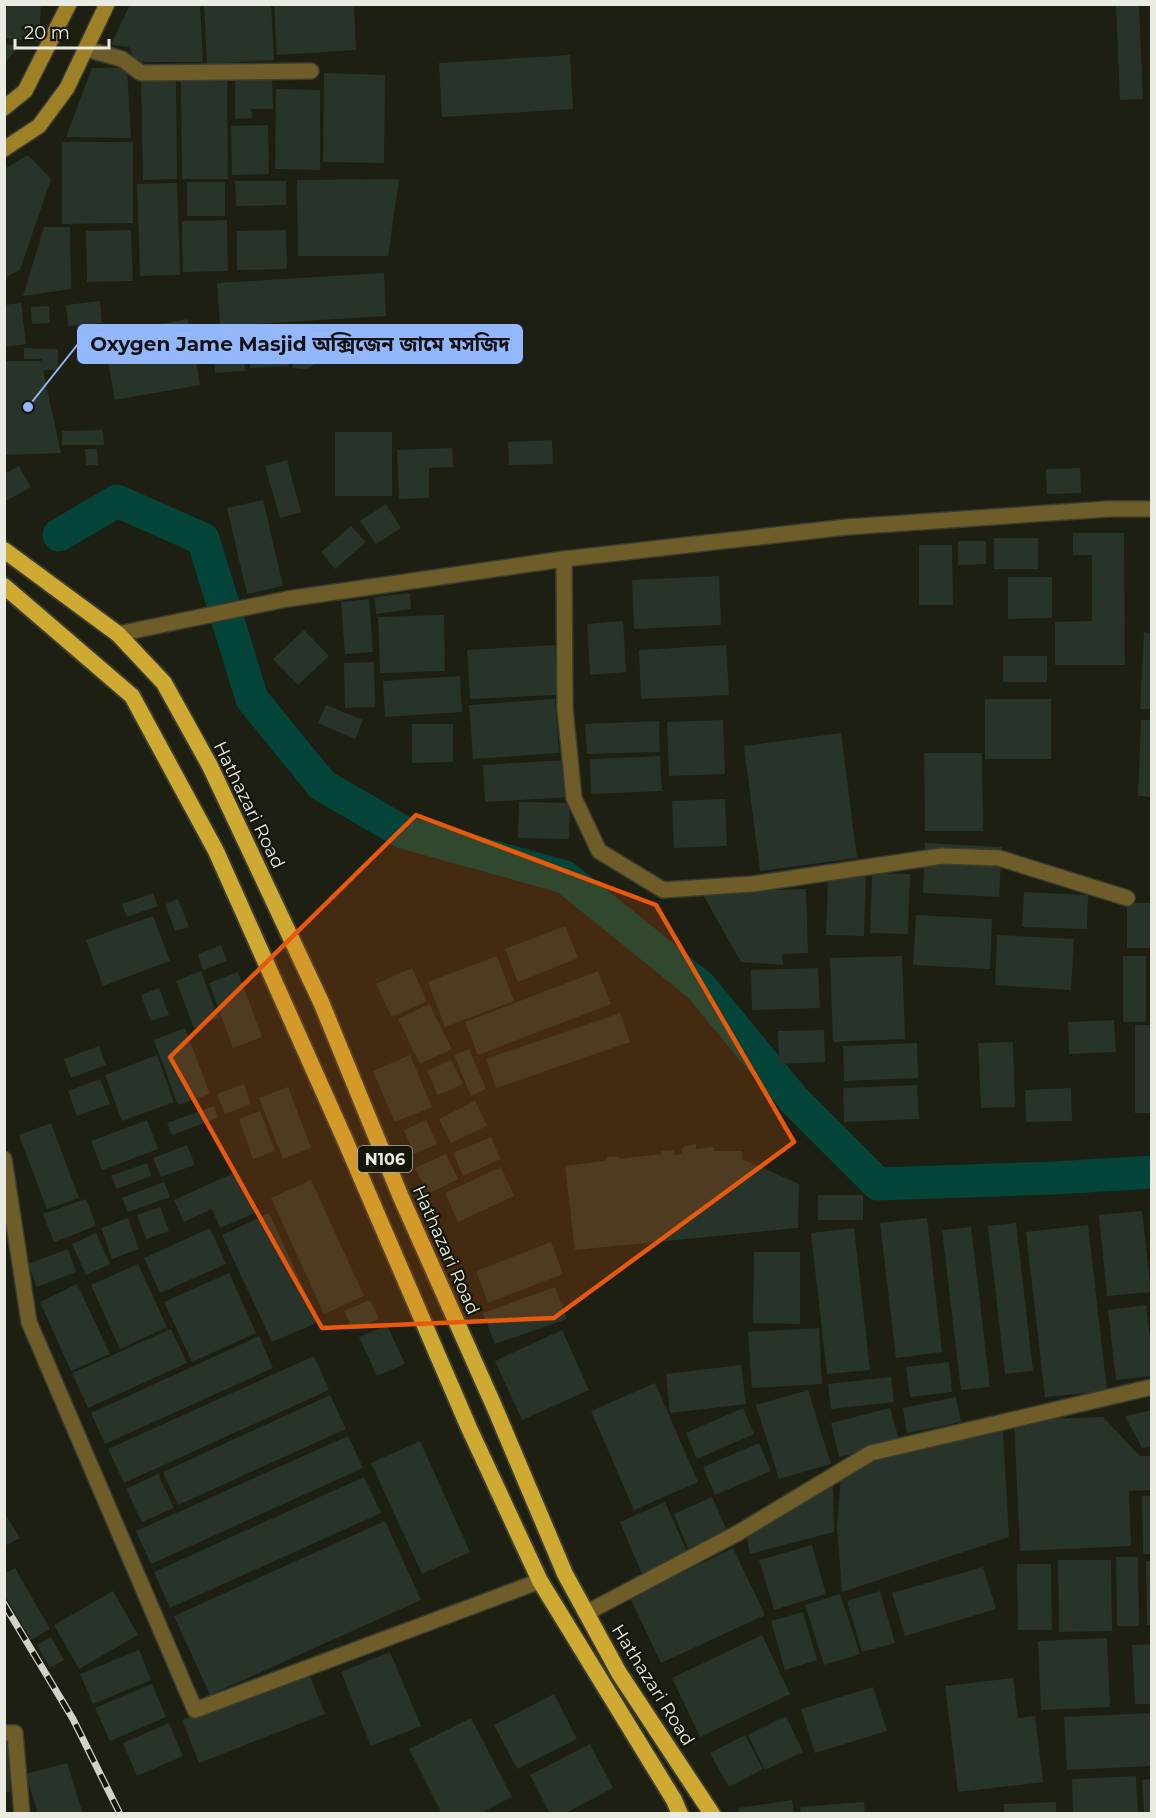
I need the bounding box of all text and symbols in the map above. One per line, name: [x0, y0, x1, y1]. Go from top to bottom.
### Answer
scale bar: [15, 12, 110, 50]
text: 20 m: [24, 22, 70, 44]
callout: Oxygen Jame Masjid অক্সিজেন জামে মসজিদ: [78, 325, 522, 363]
text: Oxygen Jame Masjid অক্সিজেন জামে মসজিদ: [90, 332, 510, 356]
street label: Hathazari Road: [209, 738, 289, 872]
road number: N106: [358, 1146, 412, 1172]
street label: Hathazari Road: [408, 1182, 484, 1318]
street label: Hathazari Road: [607, 1620, 699, 1750]

